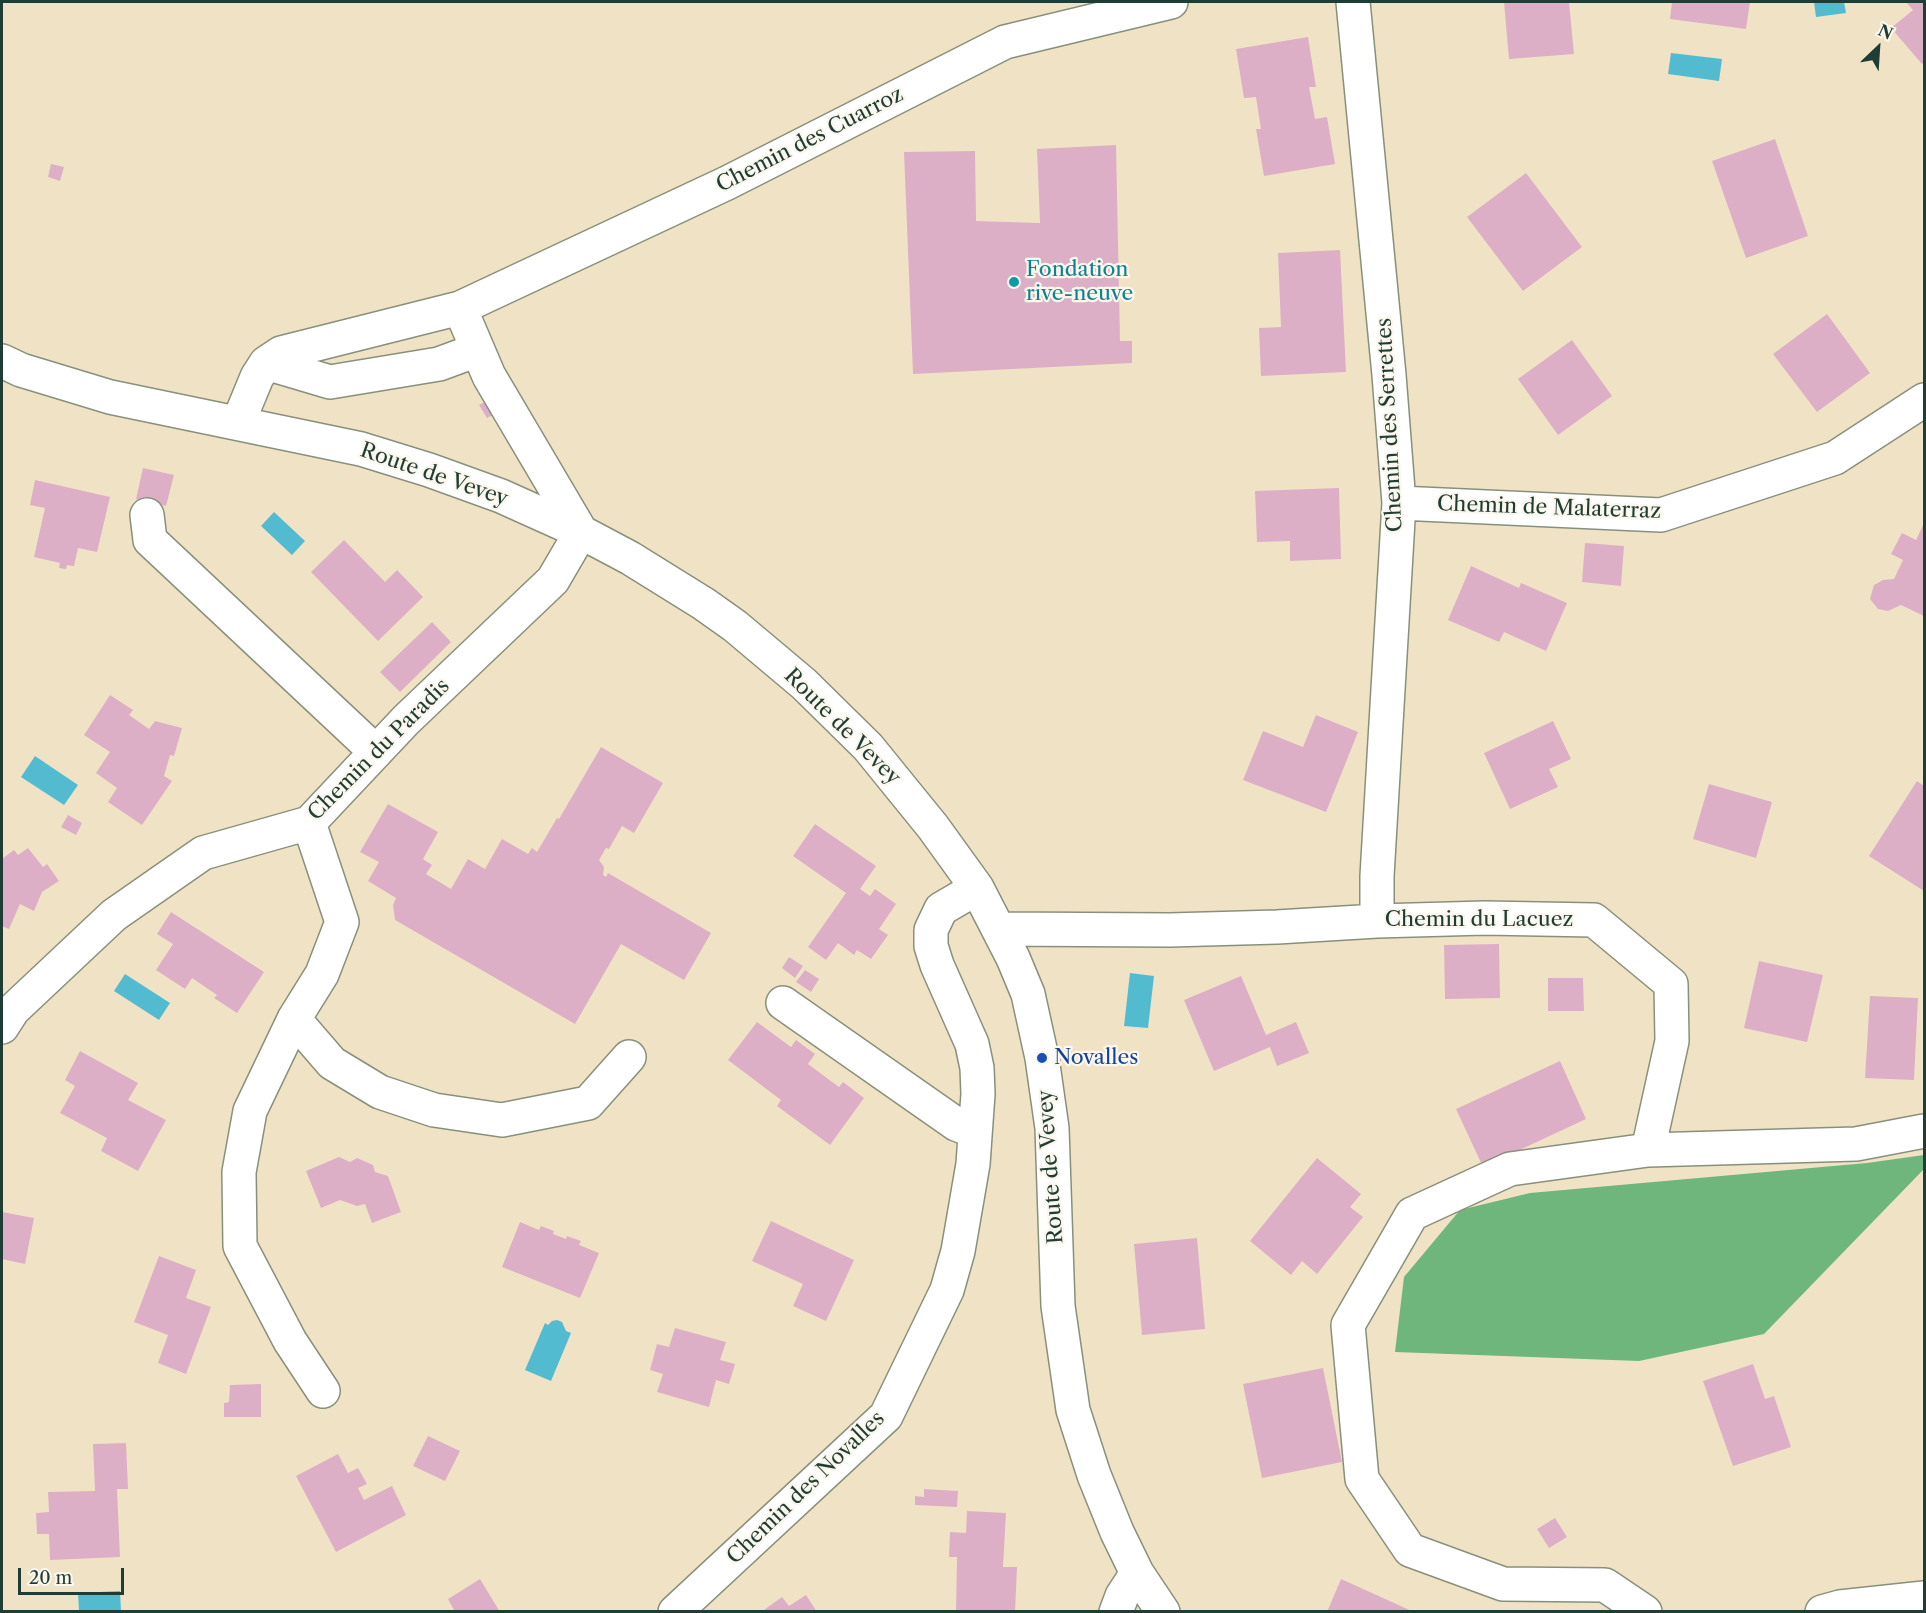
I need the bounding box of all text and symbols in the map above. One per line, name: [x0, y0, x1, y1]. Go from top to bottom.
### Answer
north arrow: [1848, 18, 1908, 78]
text: N: [1875, 20, 1896, 44]
street label: Chemin des Cuarroz: [712, 82, 908, 198]
place label: Fondation rive-neuve: [1026, 257, 1133, 307]
marker: Fondation rive-neuve: [1007, 275, 1021, 289]
street label: Chemin des Serrettes: [1372, 317, 1408, 533]
street label: Route de Vevey: [357, 438, 511, 512]
street label: Chemin de Malaterraz: [1437, 491, 1661, 525]
street label: Route de Vevey: [779, 664, 905, 790]
street label: Chemin du Paradis: [303, 674, 455, 826]
street label: Chemin du Lacuez: [1385, 907, 1573, 933]
place label: Novalles: [1054, 1045, 1138, 1071]
marker: Novalles: [1035, 1051, 1049, 1065]
street label: Route de Vevey: [1033, 1089, 1069, 1245]
street label: Chemin des Novalles: [722, 1406, 890, 1570]
scale bar: [21, 1556, 128, 1594]
text: 20 m: [29, 1567, 72, 1589]

